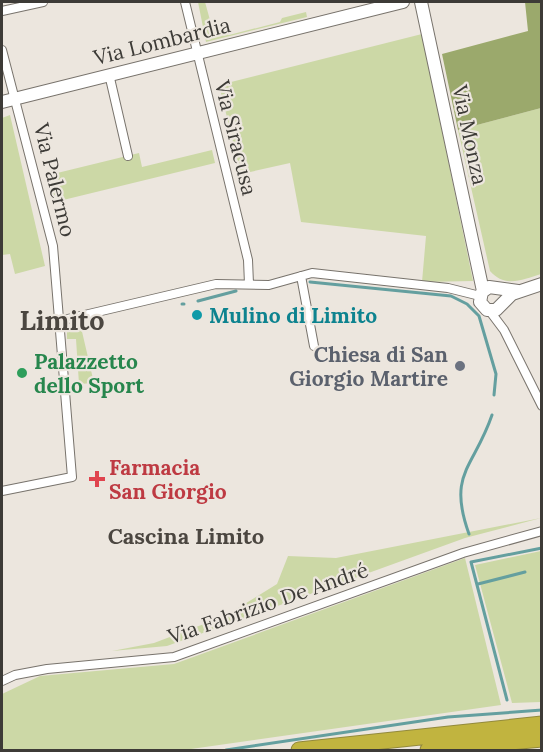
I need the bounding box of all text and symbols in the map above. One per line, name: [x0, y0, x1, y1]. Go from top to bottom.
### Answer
street label: Via Lombardia: [90, 11, 233, 71]
street label: Via Siracusa: [208, 77, 263, 198]
street label: Via Monza: [446, 82, 494, 188]
street label: Via Palermo: [28, 119, 82, 240]
place label: Mulino di Limito: [209, 302, 377, 329]
district label: Limito: [19, 303, 105, 337]
marker: Mulino di Limito: [190, 308, 204, 322]
place label: Chiesa di San Giorgio Martire: [289, 341, 448, 392]
place label: Palazzetto dello Sport: [34, 348, 144, 399]
marker: Chiesa di San Giorgio Martire: [453, 359, 467, 373]
marker: Palazzetto dello Sport: [15, 366, 29, 380]
place label: Farmacia San Giorgio: [109, 454, 227, 505]
marker: Farmacia San Giorgio: [90, 472, 104, 486]
district label: Cascina Limito: [108, 522, 264, 550]
street label: Via Fabrizio De André: [163, 556, 372, 650]

